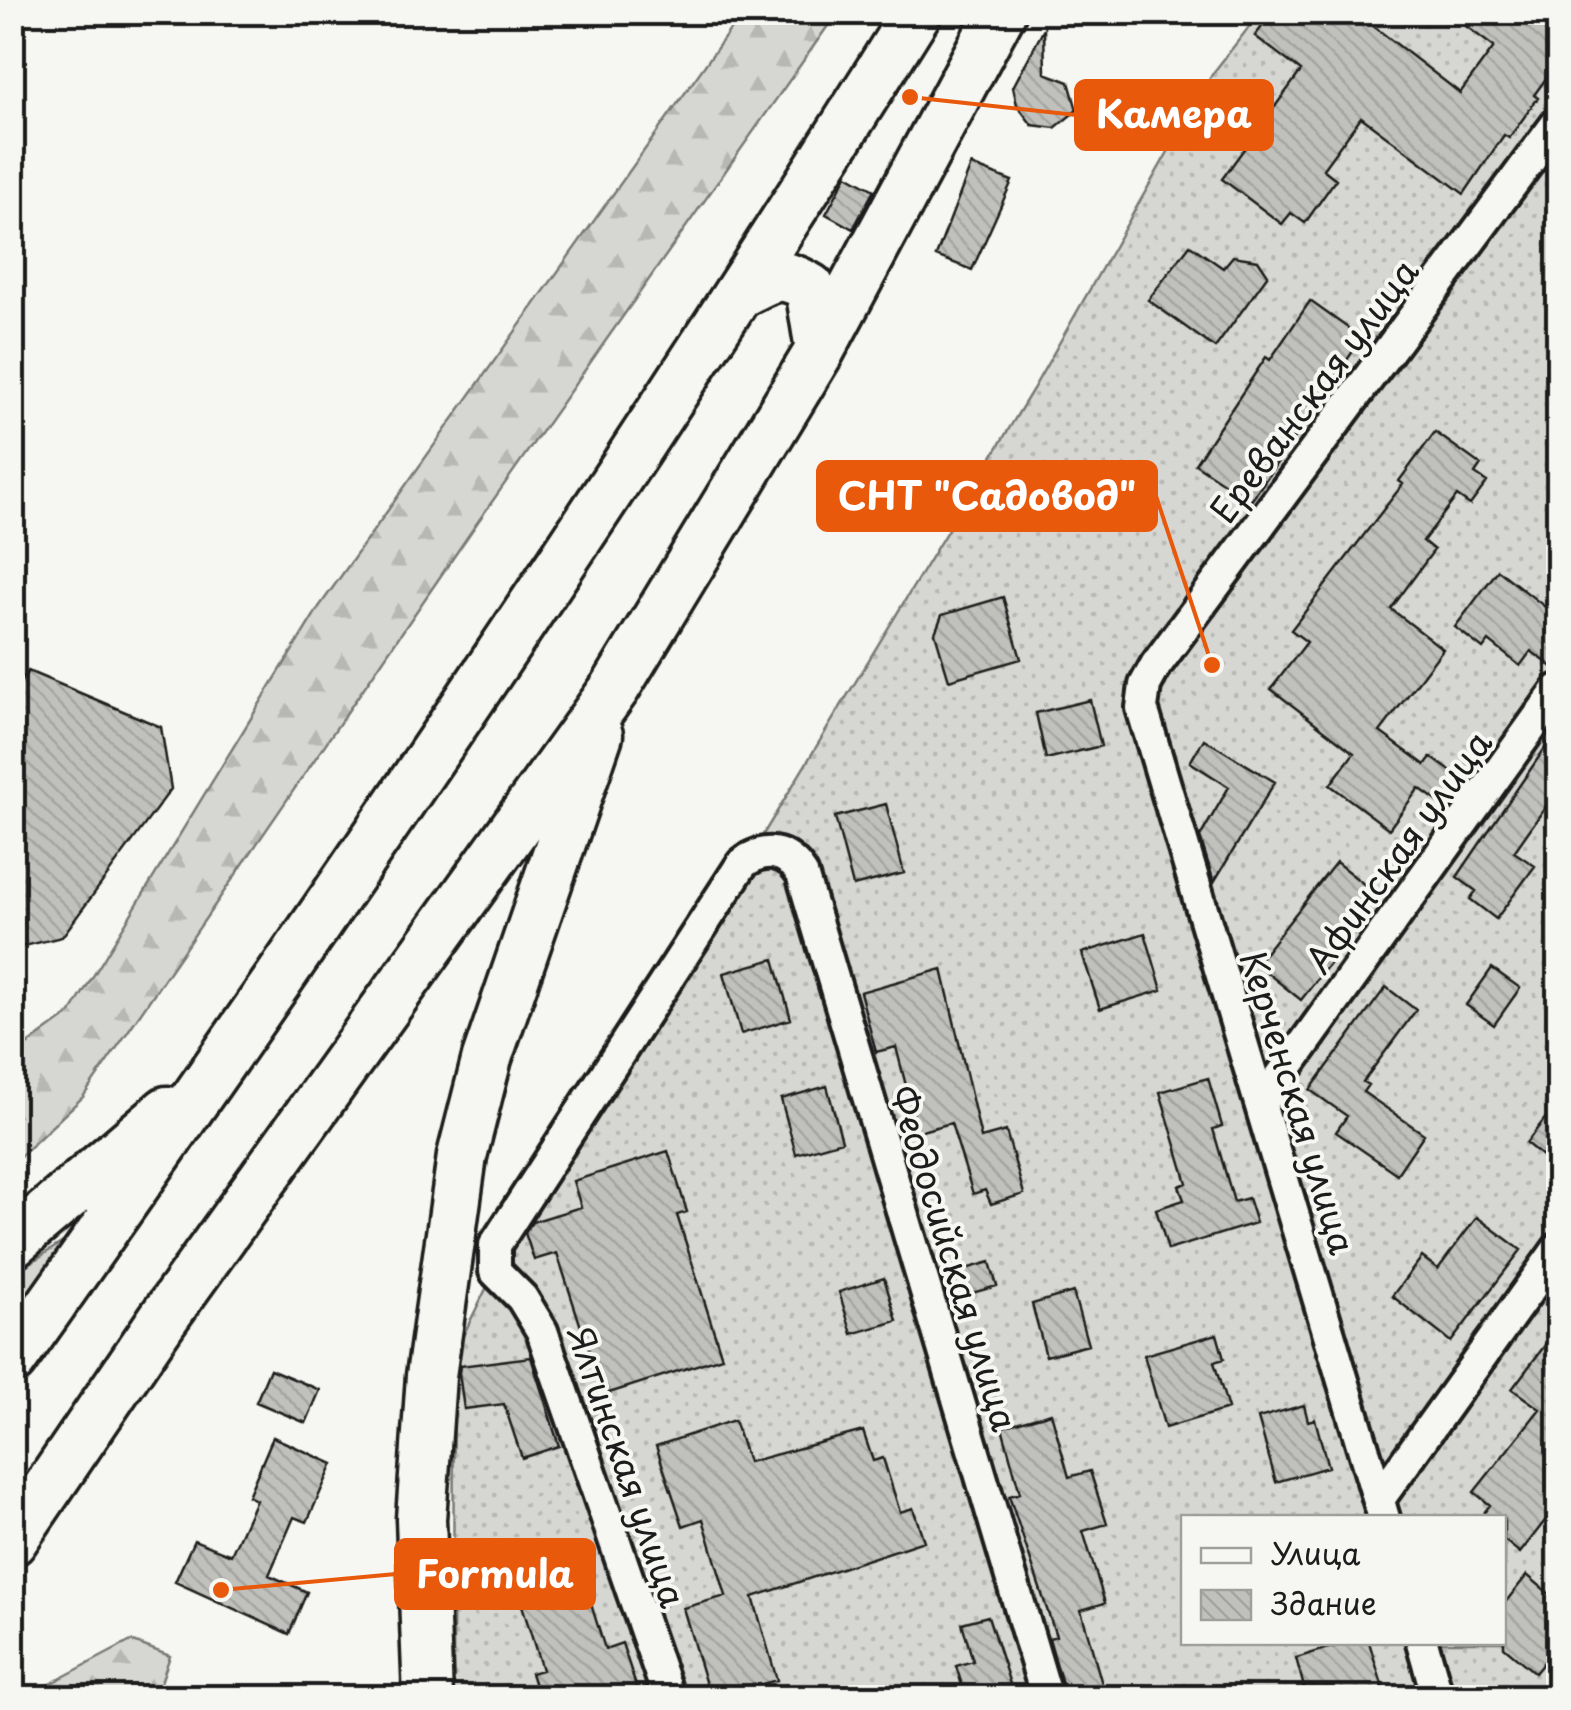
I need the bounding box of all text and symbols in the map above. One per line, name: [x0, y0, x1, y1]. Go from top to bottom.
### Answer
callout: Камера: [1076, 81, 1272, 149]
text: Камера: [1096, 84, 1252, 141]
street label: Ереванская улица: [1196, 247, 1430, 533]
callout: СНТ "Садовод": [818, 462, 1156, 530]
text: СНТ "Садовод": [838, 466, 1136, 523]
street label: Афинская улица: [1291, 719, 1503, 983]
street label: Керченская улица: [1228, 944, 1370, 1260]
street label: Феодосийская улица: [877, 1079, 1033, 1437]
street label: Ялтинская улица: [555, 1318, 701, 1614]
legend: [1181, 1515, 1506, 1645]
text: Улица: [1271, 1530, 1361, 1575]
callout: Formula: [396, 1540, 594, 1608]
text: Formula: [416, 1544, 574, 1601]
text: Здание: [1271, 1580, 1377, 1625]

